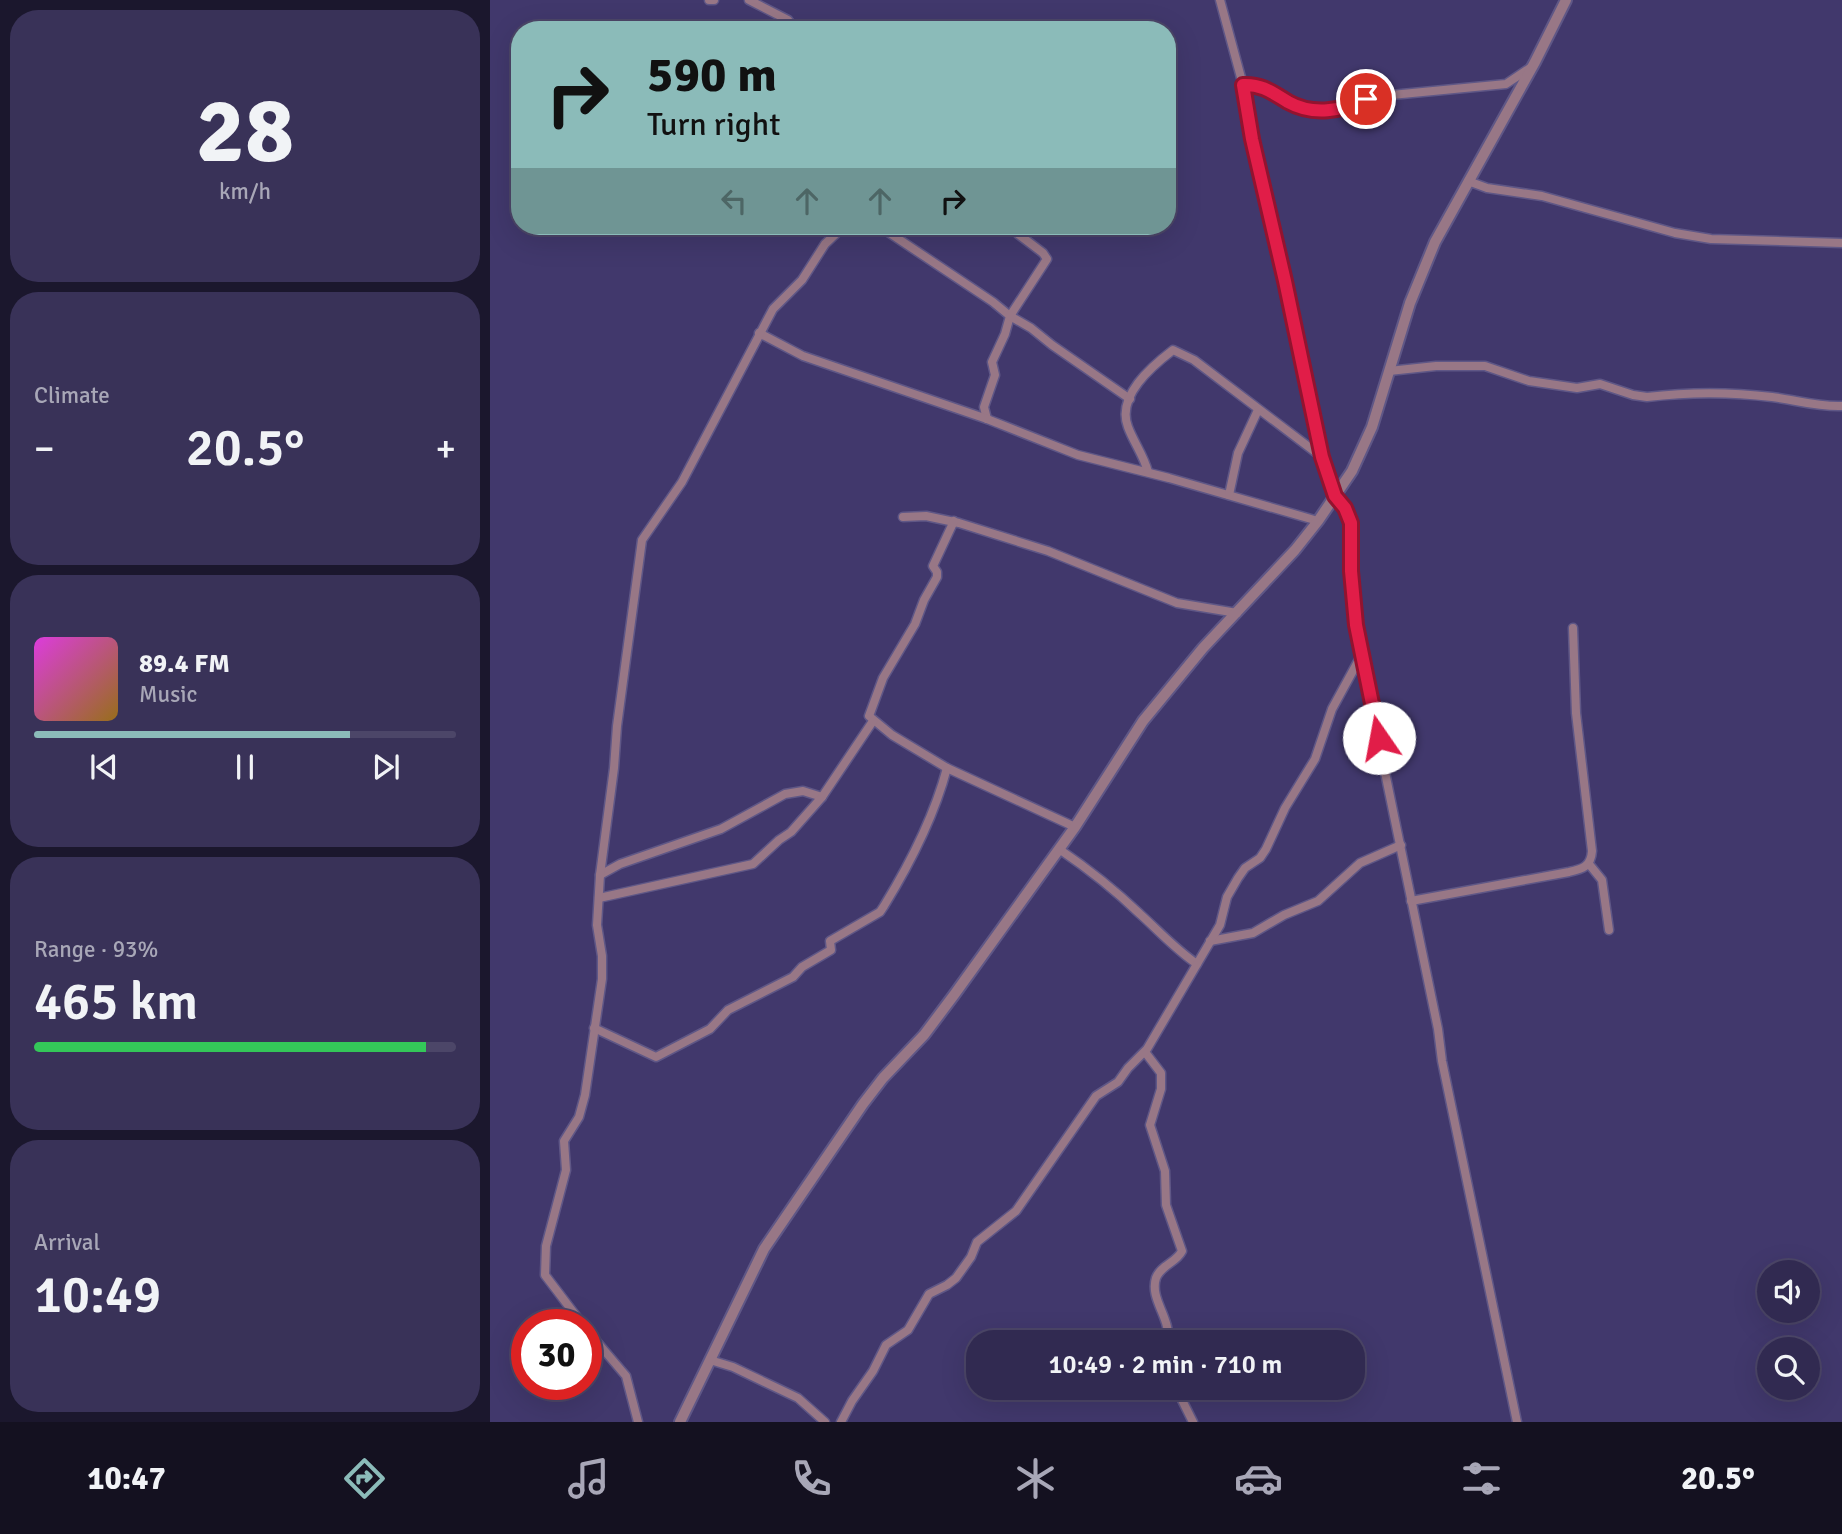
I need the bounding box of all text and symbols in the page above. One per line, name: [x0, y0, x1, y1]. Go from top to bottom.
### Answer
text: 590 m: [647, 45, 777, 105]
icon: right: [532, 49, 623, 140]
pin: [1336, 69, 1396, 129]
text: 28: [196, 75, 294, 188]
icon: arrive: [1347, 80, 1385, 118]
text: Turn right: [647, 105, 780, 144]
text: km/h: [219, 177, 271, 206]
icon: left: [715, 182, 753, 220]
icon: ahead: [788, 182, 826, 220]
icon: ahead: [861, 182, 899, 220]
icon: right: [934, 182, 972, 220]
text: Climate: [34, 381, 110, 410]
text: 20.5°: [186, 416, 304, 480]
text: −: [34, 425, 55, 472]
text: +: [435, 425, 456, 472]
text: 89.4 FM: [139, 648, 230, 680]
text: Music: [139, 680, 197, 709]
position arrow: [1342, 701, 1416, 775]
icon: previous: [85, 748, 123, 786]
icon: pause: [226, 748, 264, 786]
icon: next: [367, 748, 405, 786]
text: Range · 93%: [34, 935, 158, 964]
text: 465 km: [34, 970, 198, 1034]
text: Arrival: [34, 1228, 100, 1257]
map controls: [1757, 1260, 1820, 1400]
button: sound: [1757, 1260, 1820, 1323]
text: 10:49: [34, 1263, 161, 1327]
speed limit sign: 30: [511, 1309, 602, 1400]
button: search: [1757, 1337, 1820, 1400]
text: 10:49 · 2 min · 710 m: [1049, 1349, 1282, 1381]
icon: directions: [340, 1454, 389, 1503]
icon: music: [564, 1454, 613, 1503]
icon: phone: [787, 1454, 836, 1503]
icon: climate: [1011, 1454, 1060, 1503]
icon: car: [1234, 1454, 1283, 1503]
icon: filters: [1457, 1454, 1506, 1503]
text: 10:47: [87, 1459, 166, 1498]
text: 20.5°: [1681, 1459, 1755, 1498]

